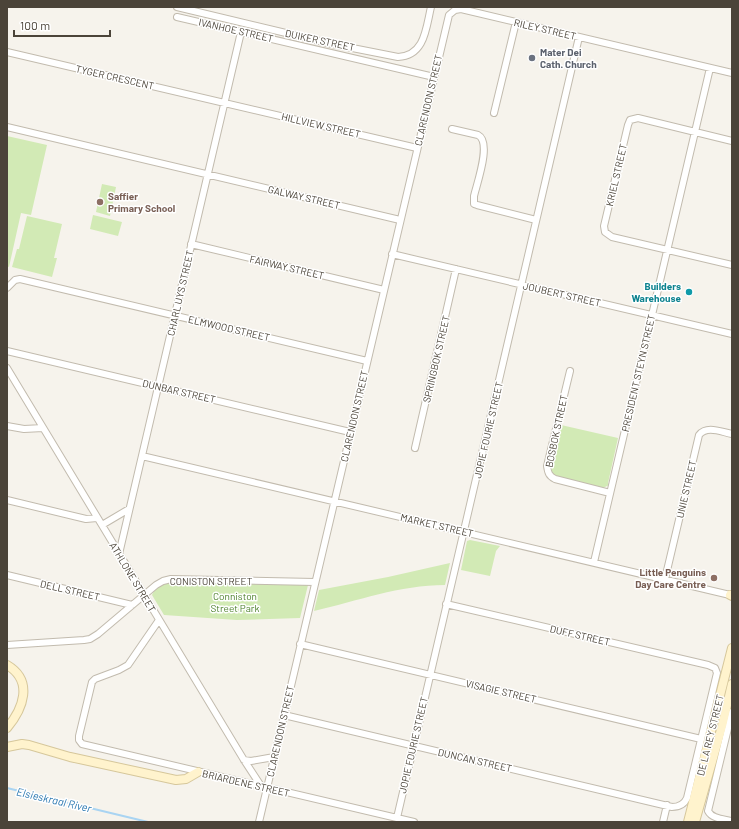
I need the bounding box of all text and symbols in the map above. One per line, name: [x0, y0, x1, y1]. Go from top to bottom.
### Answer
scale bar: [14, 12, 110, 38]
street label: IVANHOE STREET: [197, 16, 275, 45]
street label: RILEY STREET: [513, 16, 578, 42]
text: 100 m: [20, 18, 50, 32]
street label: DUIKER STREET: [284, 27, 356, 53]
place label: Mater Dei Cath. Church: [540, 46, 597, 70]
street label: CLARENDON STREET: [412, 53, 444, 147]
marker: Mater Dei Cath. Church: [527, 53, 537, 63]
street label: TYGER CRESCENT: [75, 62, 156, 92]
street label: HILLVIEW STREET: [280, 110, 362, 140]
street label: KRIEL STREET: [603, 142, 629, 207]
street label: GALWAY STREET: [267, 183, 342, 211]
place label: Saffier Primary School: [108, 190, 175, 214]
marker: Saffier Primary School: [95, 197, 105, 207]
street label: CHARL UYS STREET: [164, 249, 196, 337]
street label: FAIRWAY STREET: [249, 253, 326, 281]
street label: JOUBERT STREET: [522, 279, 602, 309]
place label: Builders Warehouse: [631, 280, 682, 304]
marker: Builders Warehouse: [684, 287, 694, 297]
street label: ELMWOOD STREET: [187, 313, 271, 343]
street label: PRESIDENT STEYN STREET: [619, 313, 657, 433]
street label: SPRINGBOK STREET: [420, 314, 452, 404]
street label: CLARENDON STREET: [338, 369, 370, 463]
street label: DUNBAR STREET: [141, 377, 217, 405]
street label: JOPIE FOURIE STREET: [471, 380, 505, 479]
street label: BOSBOK STREET: [542, 393, 570, 469]
street label: UNIE STREET: [674, 459, 699, 519]
street label: MARKET STREET: [399, 511, 475, 539]
street label: ATHLONE STREET: [107, 540, 159, 614]
place label: Little Penguins Day Care Centre: [635, 566, 707, 590]
marker: Little Penguins Day Care Centre: [709, 573, 719, 583]
street label: CONISTON STREET: [170, 575, 253, 587]
street label: DELL STREET: [39, 577, 101, 603]
park label: Conniston Street Park: [211, 590, 259, 614]
street label: DUFF STREET: [549, 622, 611, 648]
street label: VISAGIE STREET: [464, 677, 538, 705]
street label: CLARENDON STREET: [264, 684, 296, 778]
street label: DE LA REY STREET: [694, 693, 726, 777]
street label: JOPIE FOURIE STREET: [396, 695, 430, 794]
street label: DUNCAN STREET: [437, 746, 513, 774]
street label: BRIARDENE STREET: [201, 767, 291, 799]
water label: Elsieskraal River: [15, 785, 94, 815]

